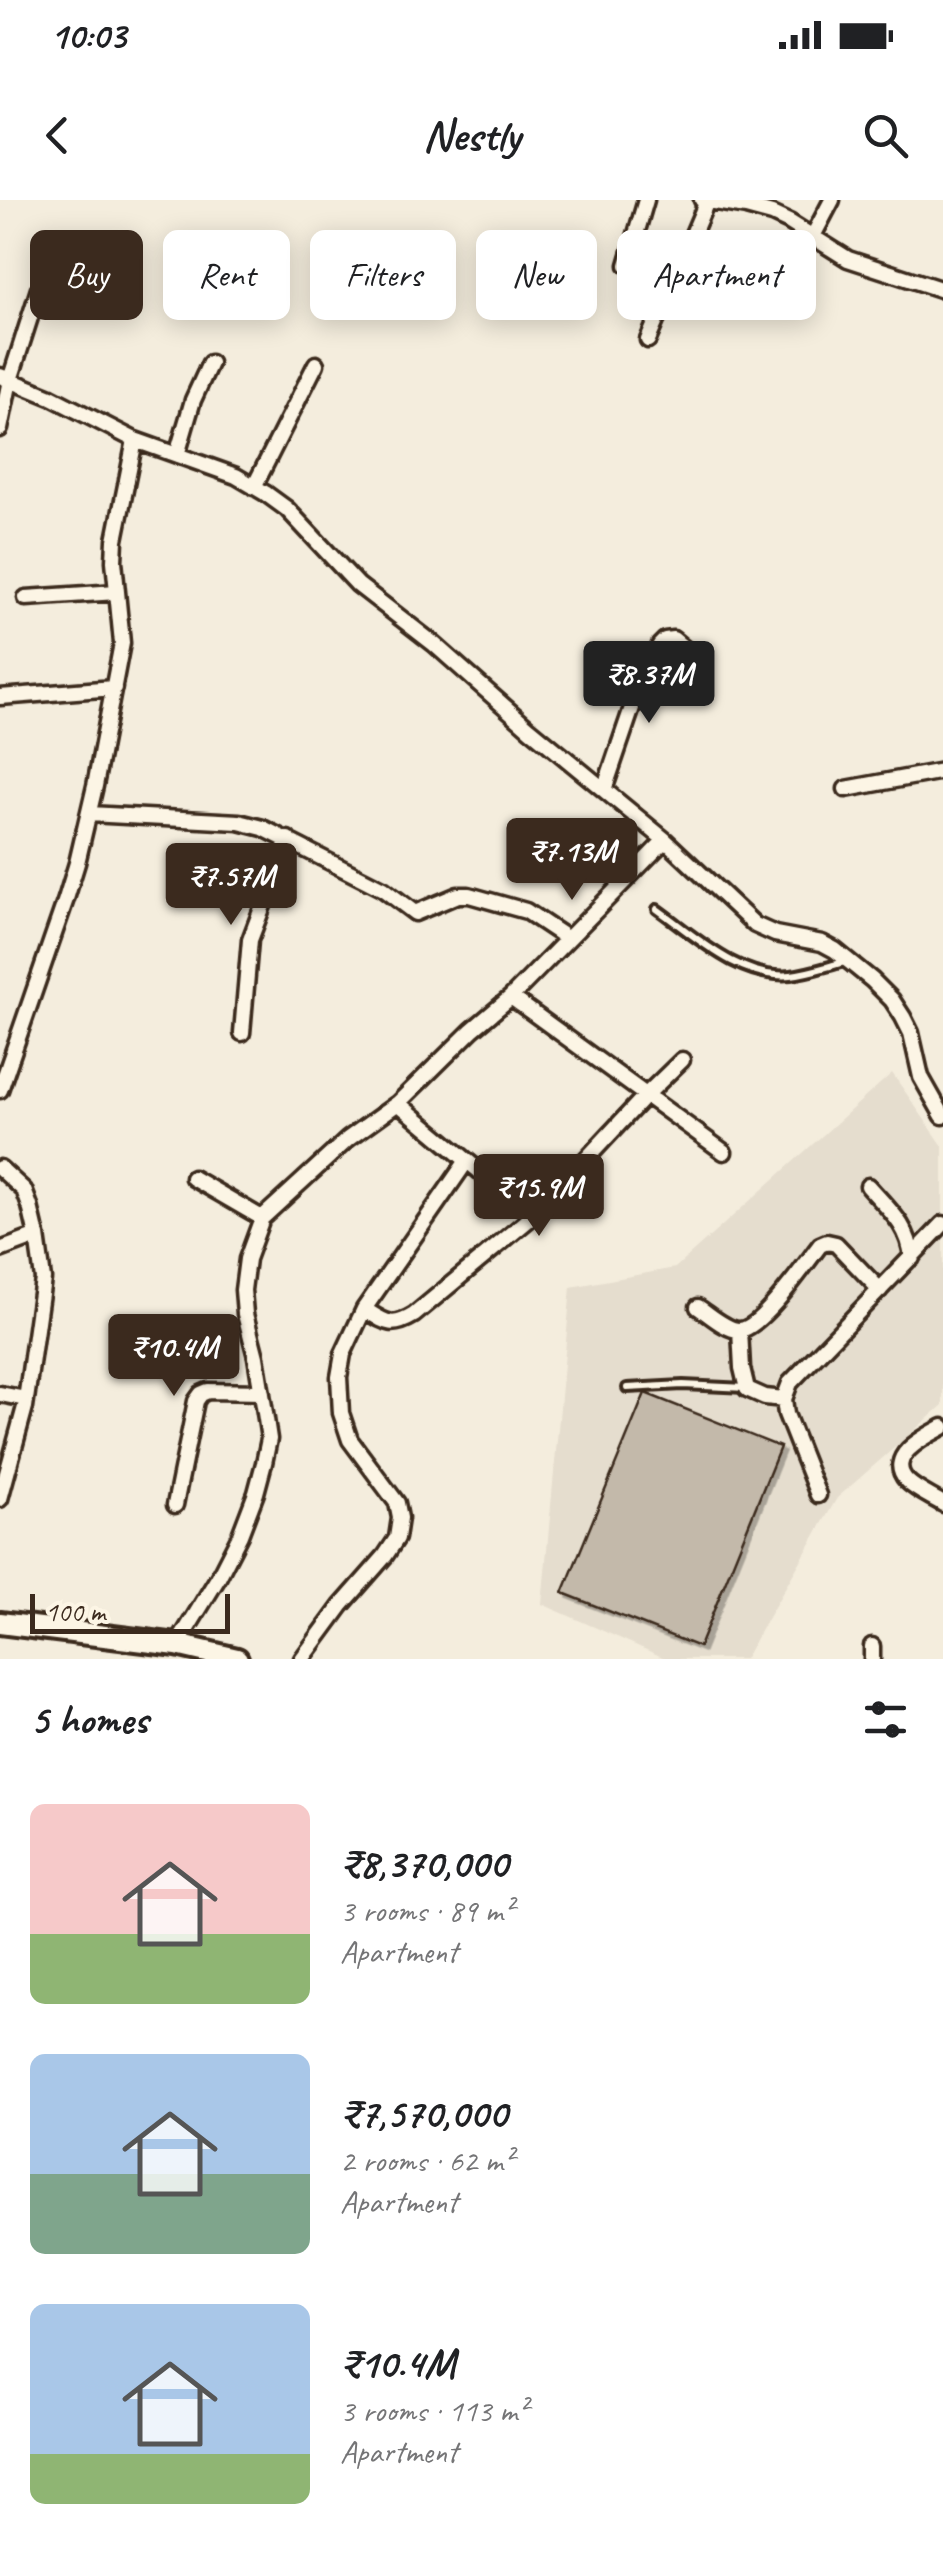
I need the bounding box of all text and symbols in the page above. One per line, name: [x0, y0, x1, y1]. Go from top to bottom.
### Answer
text: 10:03: [50, 12, 126, 59]
text: Nestly: [423, 107, 520, 164]
icon: back: [30, 108, 85, 163]
icon: search: [858, 108, 913, 163]
chip: Buy: [30, 230, 143, 320]
chip: Rent: [163, 230, 290, 320]
chip: Filters: [310, 230, 456, 320]
chip: New: [476, 230, 597, 320]
chip: Apartment: [617, 230, 816, 320]
pin: ₹8.37M: [568, 641, 730, 726]
text: ₹8.37M: [605, 653, 693, 694]
pin: ₹7.13M: [491, 818, 653, 903]
text: ₹7.13M: [528, 830, 616, 871]
pin: ₹7.57M: [150, 843, 312, 928]
text: ₹7.57M: [188, 855, 274, 896]
pin: ₹15.9M: [458, 1154, 620, 1239]
text: ₹15.9M: [496, 1166, 582, 1207]
pin: ₹10.4M: [93, 1314, 255, 1399]
text: ₹10.4M: [130, 1326, 218, 1367]
scale bar: [30, 1589, 230, 1634]
text: 100 m: [45, 1594, 105, 1629]
icon: filters: [858, 1692, 913, 1747]
text: 5 homes: [30, 1693, 148, 1746]
text: ₹8,370,000: [340, 1837, 508, 1890]
icon: home: [110, 1844, 230, 1964]
text: 3 rooms · 89 m²: [340, 1890, 513, 1931]
text: Apartment: [340, 1931, 458, 1972]
text: ₹7,570,000: [340, 2087, 507, 2140]
icon: home: [110, 2094, 230, 2214]
text: 2 rooms · 62 m²: [340, 2140, 513, 2181]
text: Apartment: [340, 2181, 458, 2222]
text: ₹10.4M: [340, 2337, 455, 2390]
icon: home: [110, 2344, 230, 2464]
text: 3 rooms · 113 m²: [340, 2390, 527, 2431]
text: Apartment: [340, 2431, 458, 2472]

